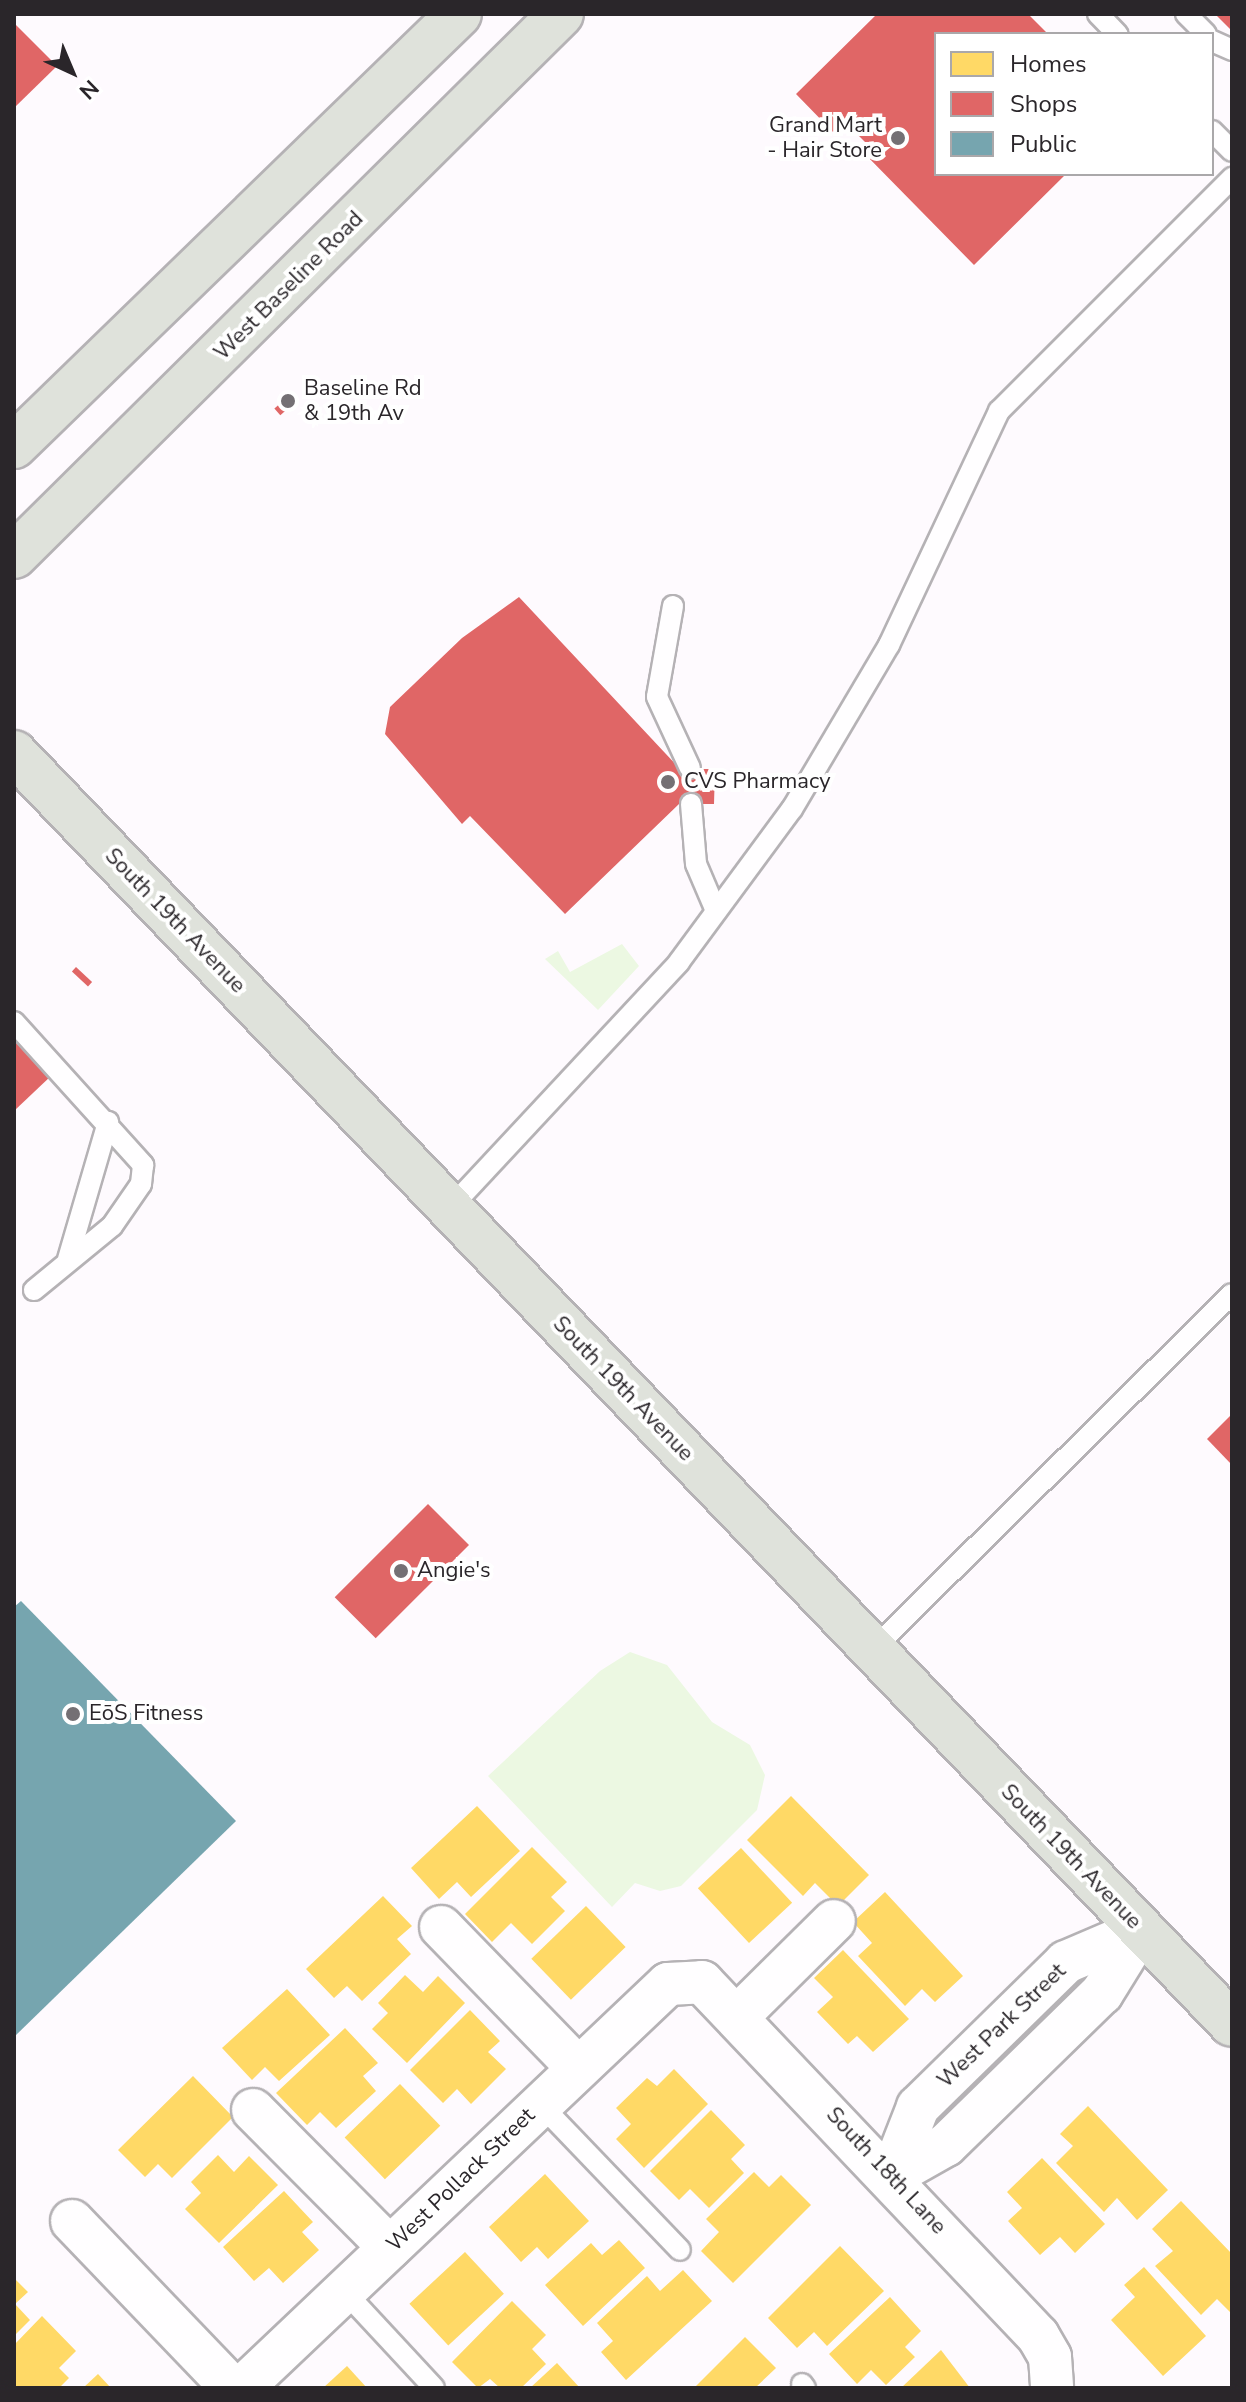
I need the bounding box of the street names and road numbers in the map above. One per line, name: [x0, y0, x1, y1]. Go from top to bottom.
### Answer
street label: West Baseline Road: [209, 206, 369, 366]
street label: South 19th Avenue: [99, 843, 251, 999]
street label: South 19th Avenue: [547, 1311, 699, 1467]
street label: South 19th Avenue: [995, 1779, 1147, 1935]
street label: West Park Street: [932, 1958, 1072, 2094]
street label: South 18th Lane: [820, 2102, 952, 2240]
street label: West Pollack Street: [381, 2103, 541, 2257]

